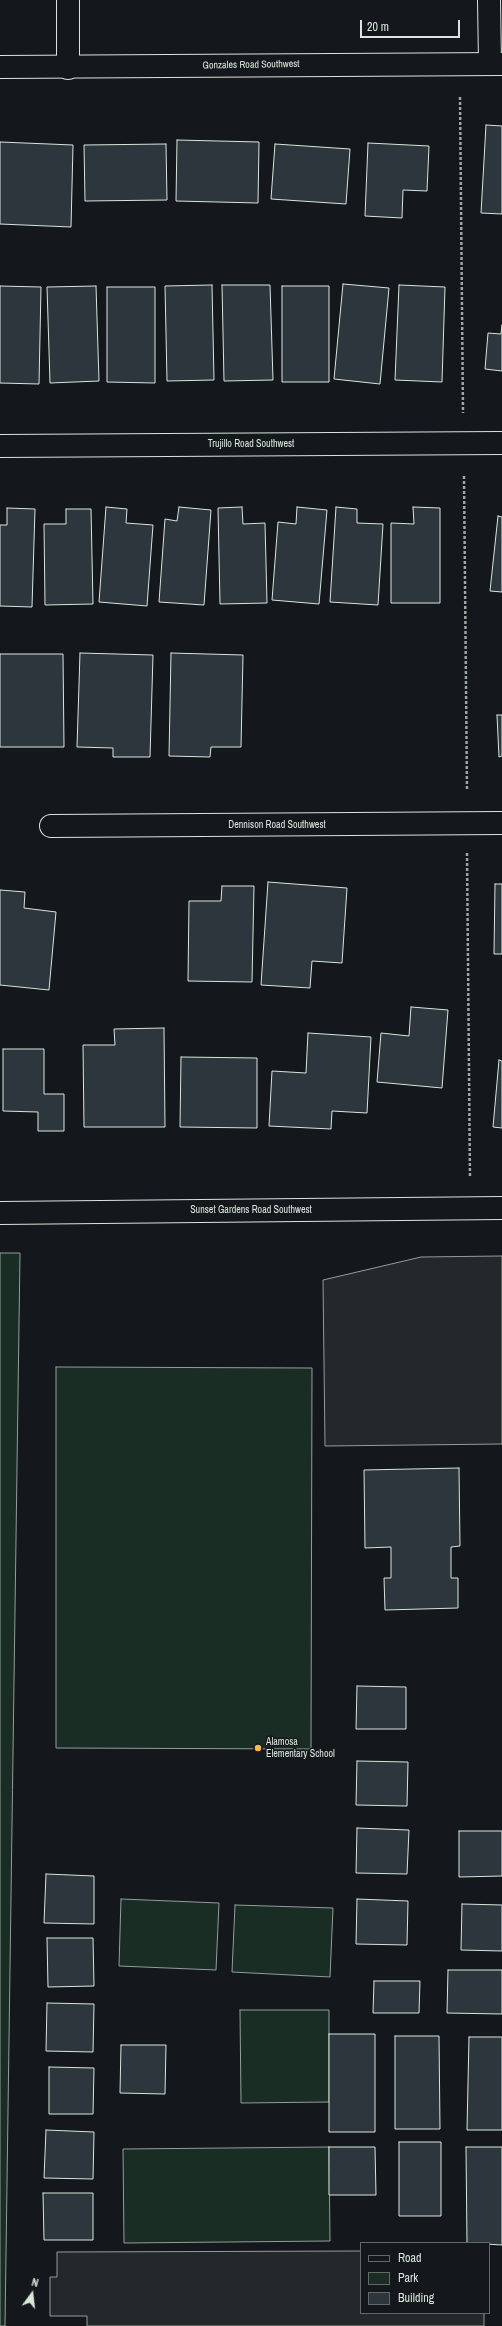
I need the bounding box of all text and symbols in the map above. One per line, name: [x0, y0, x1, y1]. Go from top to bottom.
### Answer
scale bar: [362, 12, 462, 38]
text: 20 m: [367, 19, 389, 35]
street label: Gonzales Road Southwest: [202, 58, 300, 72]
street label: Trujillo Road Southwest: [208, 438, 294, 450]
street label: Dennison Road Southwest: [228, 819, 326, 831]
street label: Sunset Gardens Road Southwest: [190, 1204, 312, 1216]
place label: Alamosa Elementary School: [266, 1736, 335, 1760]
marker: Alamosa Elementary School: [253, 1743, 263, 1753]
legend: [360, 2242, 490, 2314]
text: Road: [398, 2250, 422, 2266]
text: Park: [398, 2270, 418, 2286]
north arrow: [12, 2274, 52, 2314]
text: N: [30, 2275, 40, 2290]
text: Building: [398, 2290, 434, 2306]

